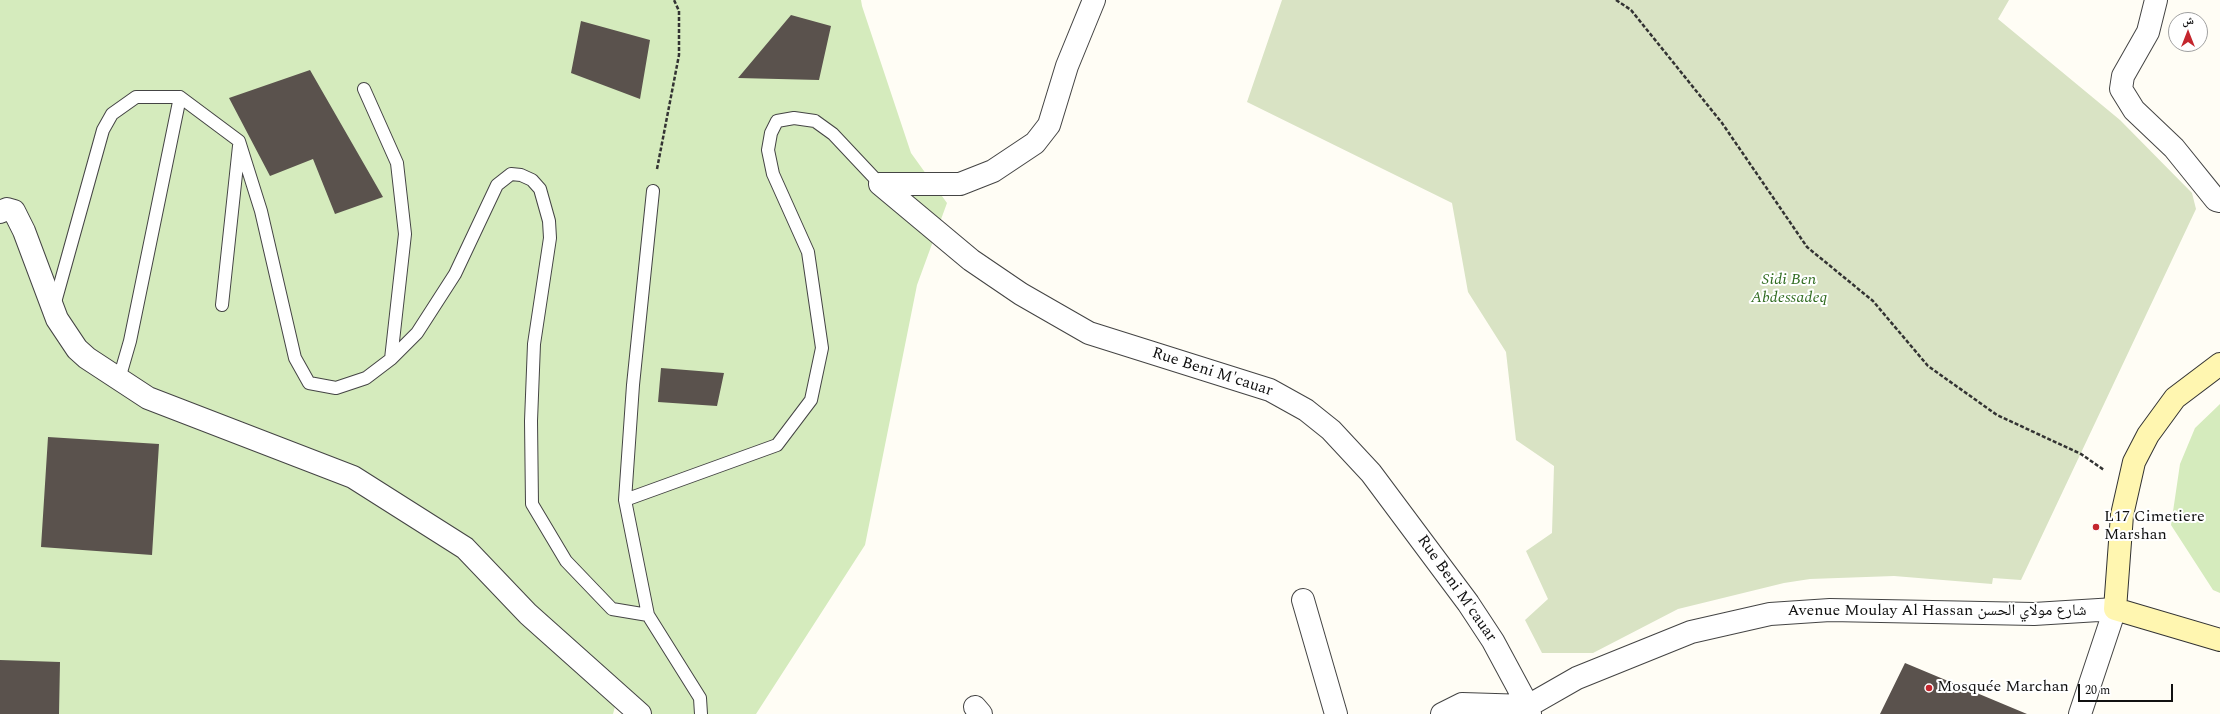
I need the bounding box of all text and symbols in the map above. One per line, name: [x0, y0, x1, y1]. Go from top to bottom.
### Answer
north arrow: [2168, 12, 2208, 52]
text: ش: [2182, 12, 2194, 29]
park label: Sidi Ben Abdessadeq: [1751, 271, 1827, 309]
street label: Rue Beni M'cauar: [1149, 344, 1275, 402]
place label: L17 Cimetiere Marshan: [2104, 508, 2205, 546]
marker: L17 Cimetiere Marshan: [2091, 522, 2101, 532]
street label: Rue Beni M'cauar: [1412, 532, 1500, 646]
street label: Avenue Moulay Al Hassan شارع مولاي الحسن: [1787, 602, 2087, 622]
scale bar: [2080, 676, 2175, 702]
place label: Mosquée Marchan: [1937, 678, 2069, 698]
text: 20 m: [2085, 681, 2110, 700]
marker: Mosquée Marchan: [1924, 683, 1934, 693]

